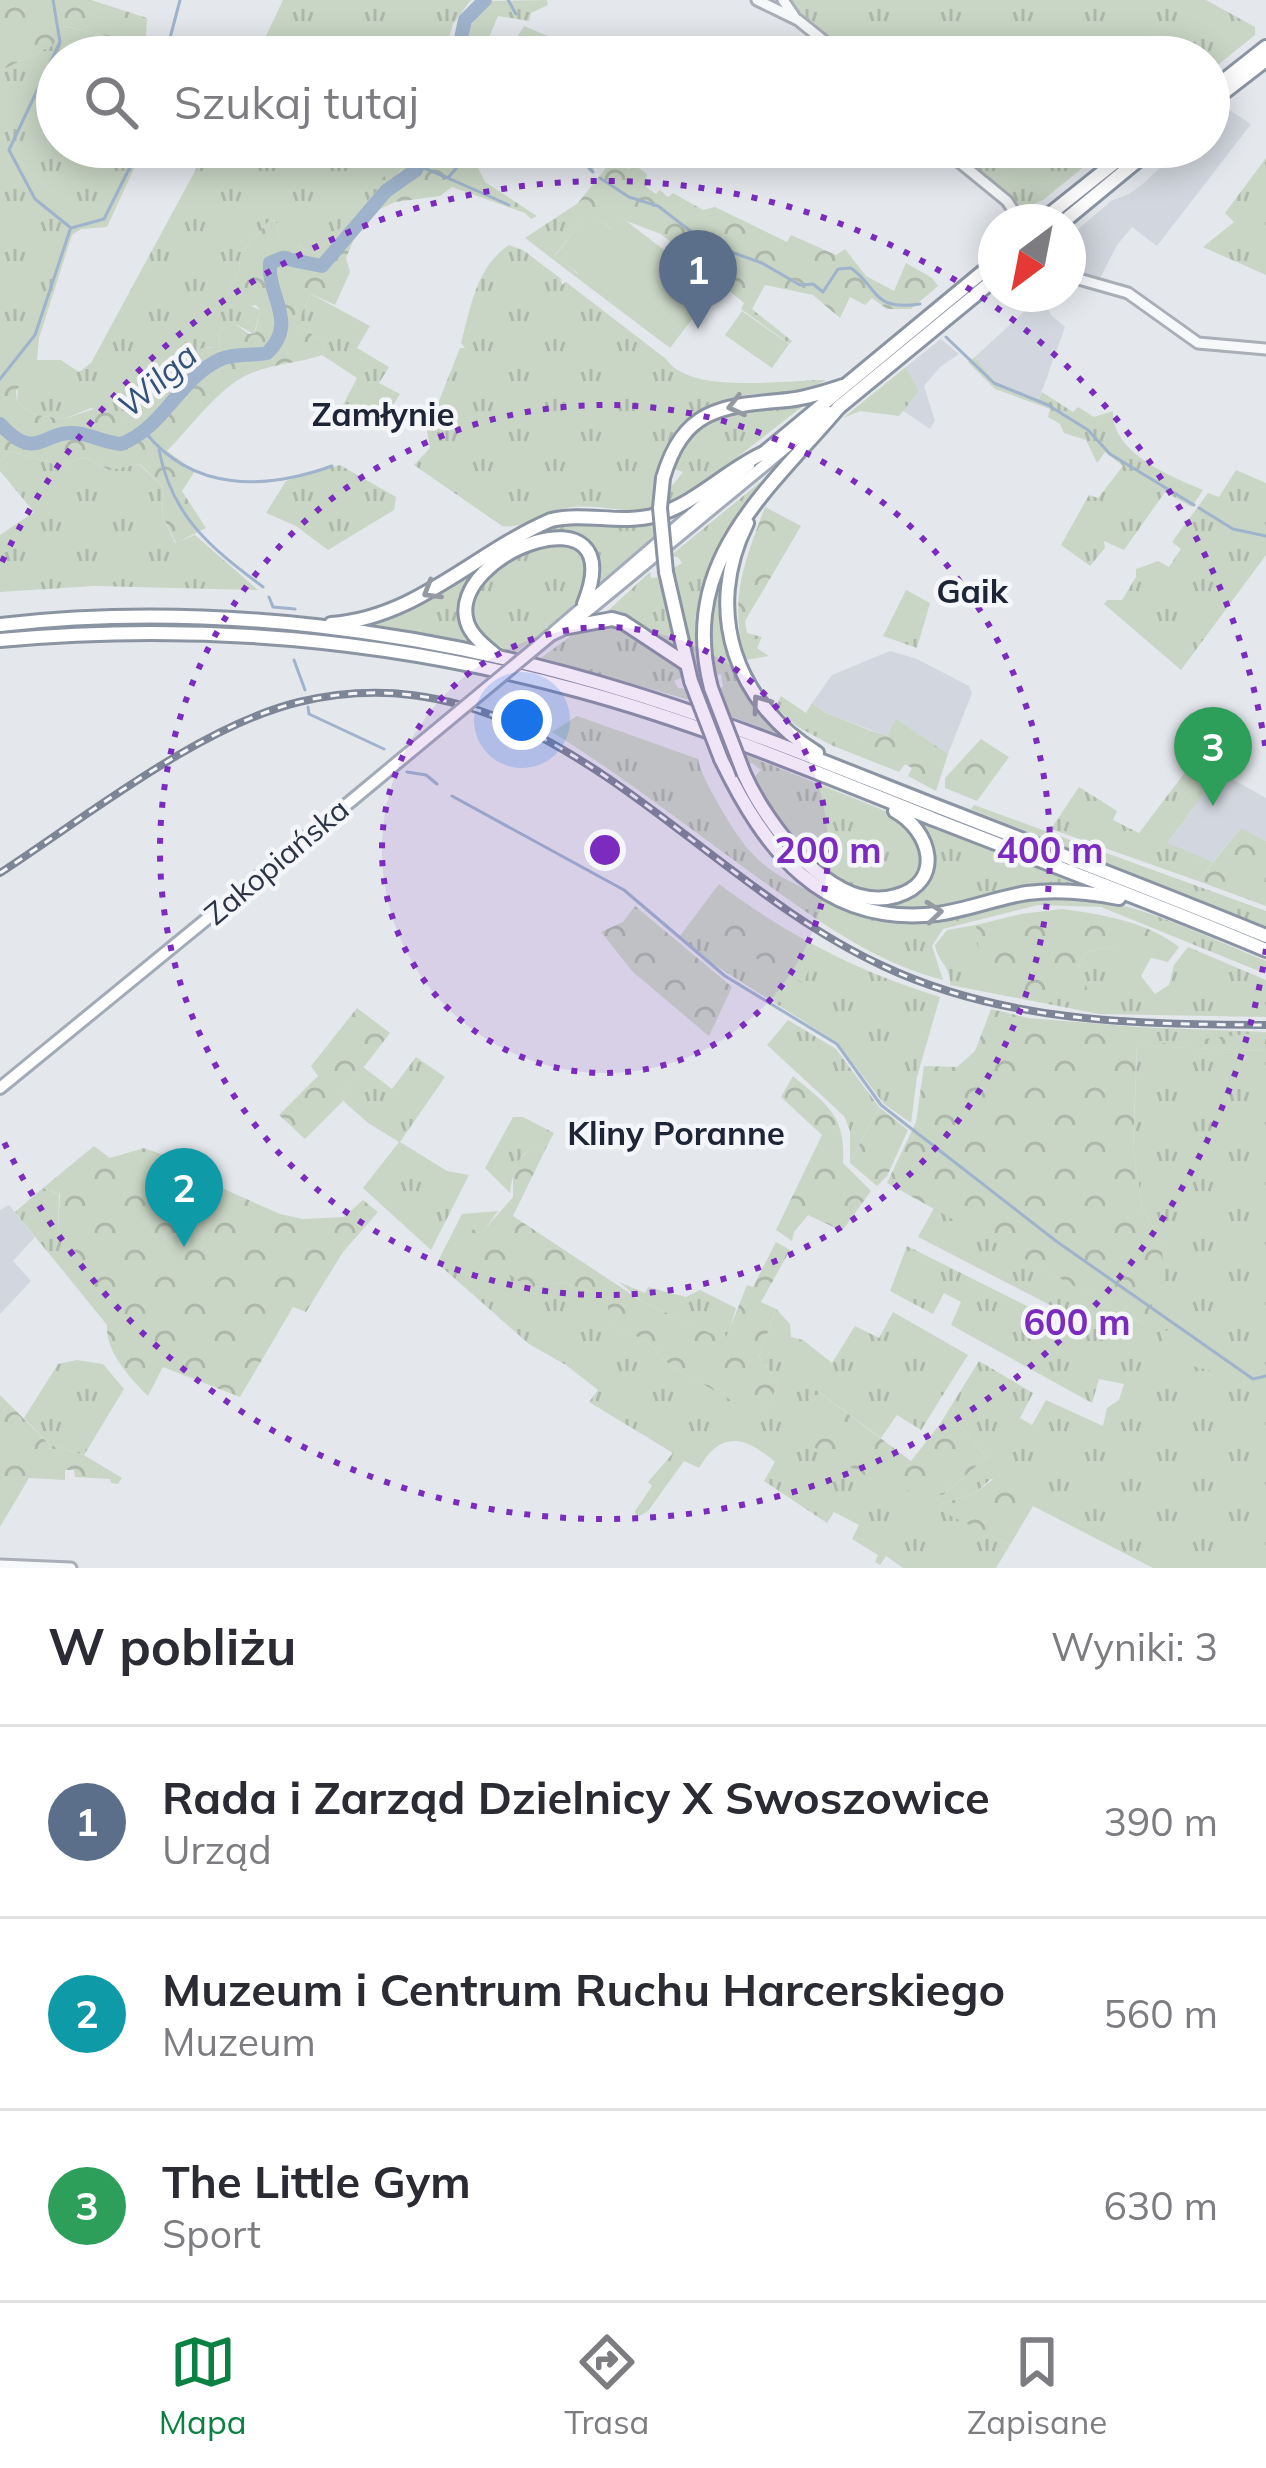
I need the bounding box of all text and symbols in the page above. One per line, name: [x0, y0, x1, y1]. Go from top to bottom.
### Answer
search box: [36, 36, 1230, 168]
icon: search: [78, 69, 144, 135]
text: Szukaj tutaj: [174, 74, 419, 130]
north arrow: [978, 204, 1086, 312]
pin: 1: [659, 230, 737, 329]
water label: Wilga: [108, 334, 205, 425]
one-way arrow: [727, 392, 747, 417]
district label: Zamłynie: [312, 393, 455, 434]
district label: Gaik: [936, 570, 1009, 611]
one-way arrow: [422, 576, 443, 599]
your location: [492, 690, 552, 750]
one-way arrow: [753, 695, 775, 716]
pin: 3: [1174, 707, 1252, 806]
street label: Zakopiańska: [196, 790, 356, 933]
text: 200 m: [774, 827, 882, 872]
text: 400 m: [996, 827, 1104, 872]
centre of rings: [584, 829, 626, 871]
one-way arrow: [924, 900, 944, 926]
district label: Kliny Poranne: [567, 1112, 785, 1153]
pin: 2: [145, 1148, 223, 1247]
text: 600 m: [1023, 1299, 1131, 1344]
text: W pobliżu: [48, 1614, 296, 1678]
text: Wyniki: 3: [1051, 1622, 1218, 1671]
text: Rada i Zarząd Dzielnicy X Swoszowice: [162, 1769, 990, 1825]
text: 1: [75, 1797, 99, 1846]
text: 390 m: [1103, 1797, 1218, 1846]
text: Urząd: [162, 1825, 272, 1874]
text: Muzeum i Centrum Ruchu Harcerskiego: [162, 1961, 1005, 2017]
text: 2: [75, 1989, 99, 2038]
text: 560 m: [1103, 1989, 1218, 2038]
text: Muzeum: [162, 2017, 316, 2066]
text: The Little Gym: [162, 2153, 471, 2209]
text: 3: [75, 2181, 99, 2230]
text: 630 m: [1103, 2181, 1218, 2230]
text: Sport: [162, 2209, 261, 2258]
tab: Mapa: [159, 2329, 247, 2442]
tab: Trasa: [564, 2329, 649, 2442]
tab: Zapisane: [967, 2329, 1107, 2442]

